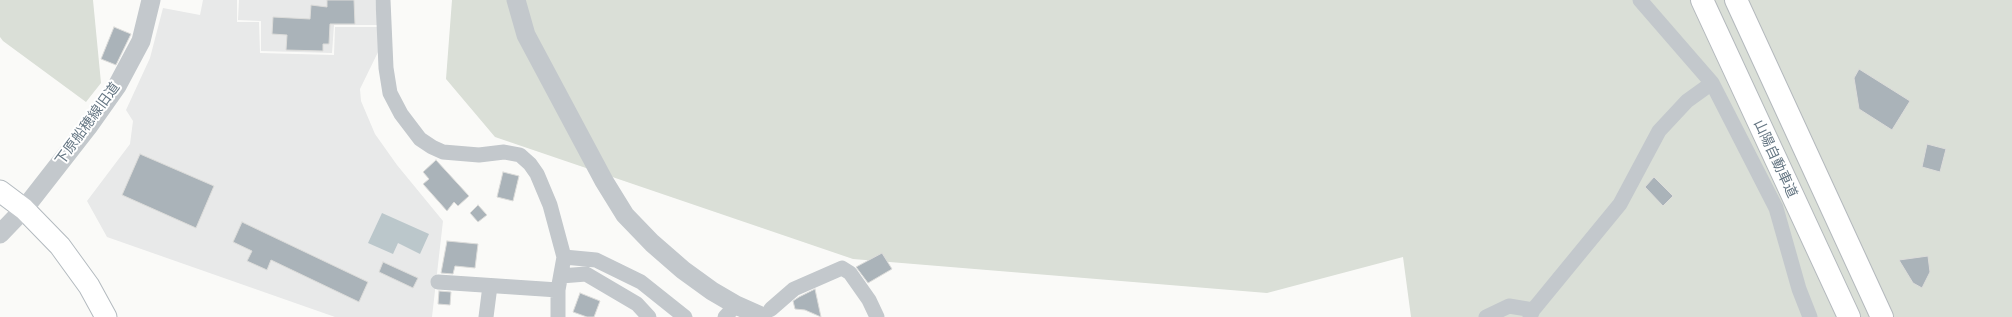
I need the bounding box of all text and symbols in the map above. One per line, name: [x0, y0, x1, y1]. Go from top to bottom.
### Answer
street label: 下原船穂線旧道: [52, 79, 124, 169]
street label: 山陽自動車道: [1750, 117, 1800, 201]

